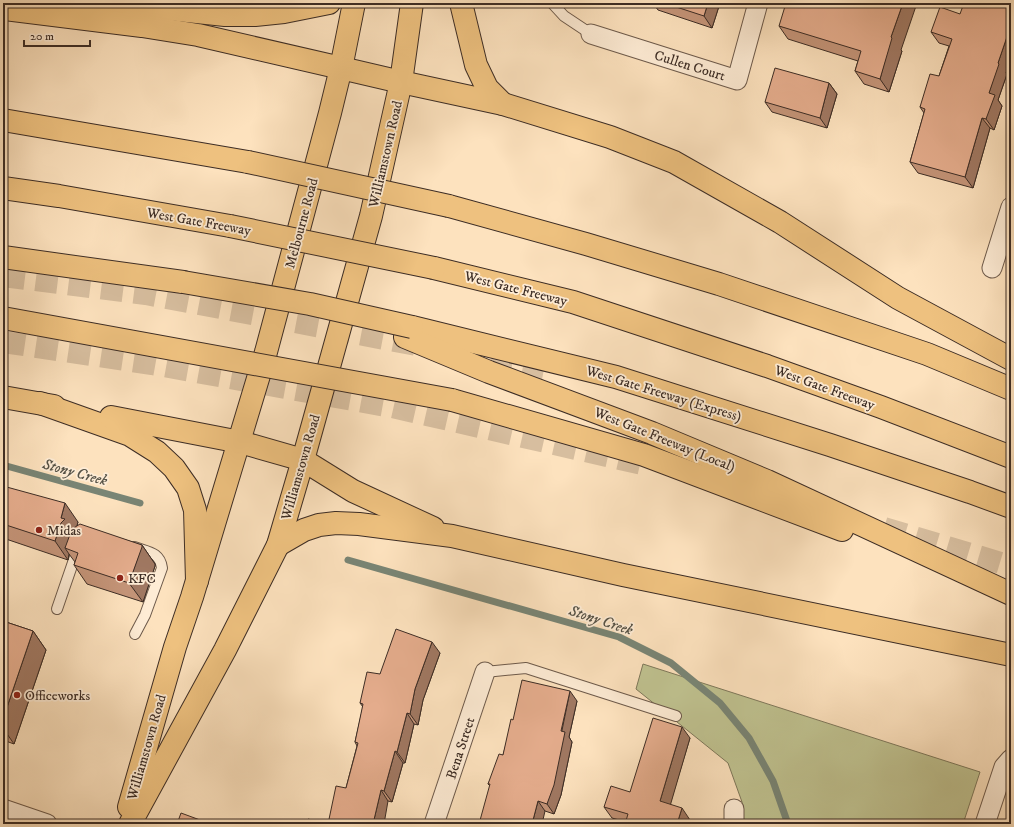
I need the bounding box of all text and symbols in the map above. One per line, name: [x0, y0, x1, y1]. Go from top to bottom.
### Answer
scale bar: [24, 22, 90, 48]
text: 20 m: [30, 29, 54, 44]
street label: Cullen Court: [652, 47, 728, 85]
street label: Williamstown Road: [365, 99, 407, 210]
street label: Melbourne Road: [281, 176, 323, 271]
street label: West Gate Freeway: [144, 204, 253, 240]
street label: West Gate Freeway: [462, 267, 569, 311]
street label: West Gate Freeway (Express): [583, 361, 744, 426]
street label: West Gate Freeway: [771, 361, 878, 415]
street label: West Gate Freeway (Local): [590, 403, 738, 477]
street label: Williamstown Road: [277, 412, 325, 523]
water label: Stony Creek: [39, 454, 110, 490]
place label: Midas: [47, 522, 81, 540]
marker: Midas: [34, 525, 44, 535]
place label: KFC: [128, 570, 156, 588]
marker: KFC: [115, 573, 125, 583]
water label: Stony Creek: [565, 601, 636, 640]
place label: Officeworks: [25, 687, 90, 705]
marker: Officeworks: [12, 690, 22, 700]
street label: Williamstown Road: [123, 692, 171, 803]
street label: Bena Street: [442, 715, 480, 782]

